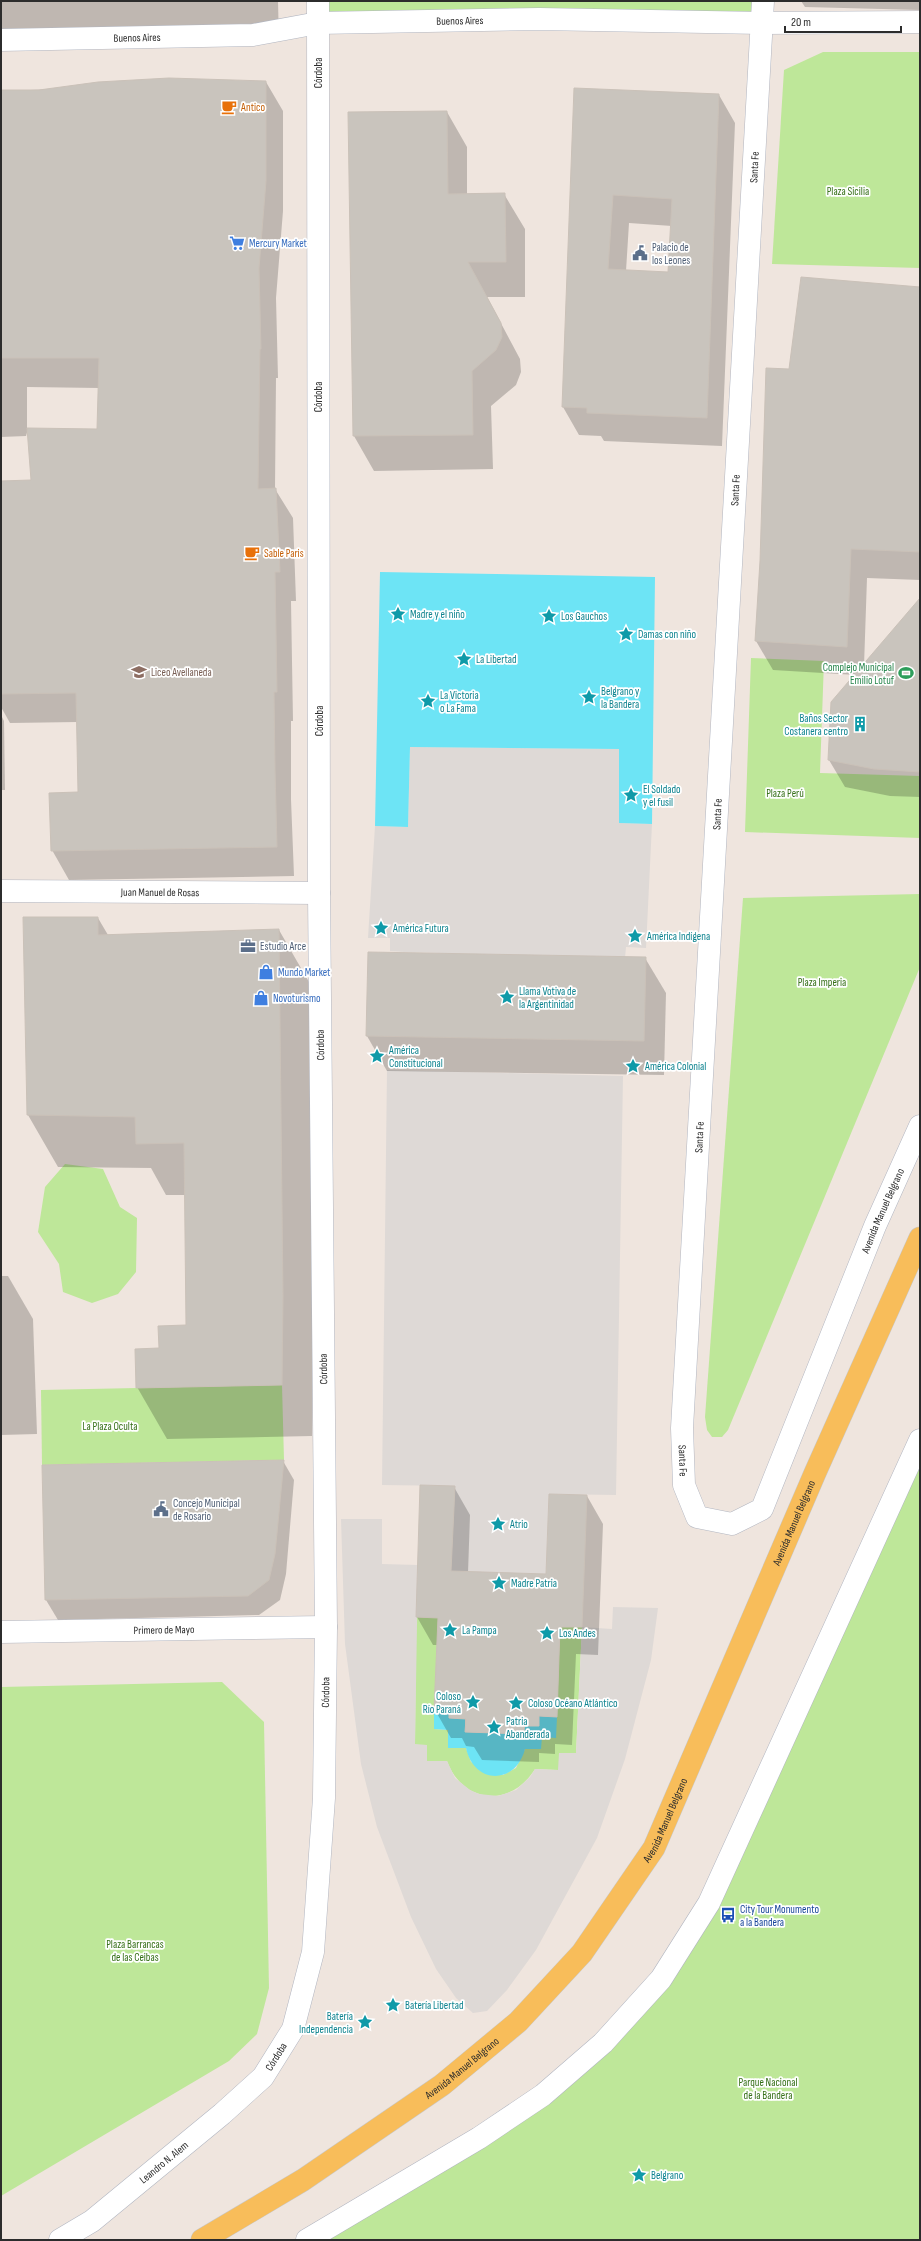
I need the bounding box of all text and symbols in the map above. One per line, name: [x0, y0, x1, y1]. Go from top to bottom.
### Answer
scale bar: [785, 8, 901, 34]
street label: Buenos Aires: [436, 14, 484, 28]
text: 20 m: [791, 15, 811, 30]
street label: Buenos Aires: [113, 31, 161, 45]
street label: Córdoba: [312, 58, 325, 88]
cafe icon: Antico: [220, 98, 238, 116]
place label: Antico: [240, 101, 265, 114]
street label: Santa Fe: [747, 151, 762, 183]
park label: Plaza Sicilia: [827, 185, 869, 198]
supermarket icon: Mercury Market: [228, 234, 246, 252]
place label: Mercury Market: [249, 237, 308, 250]
place label: Palacio de los Leones: [652, 241, 690, 267]
public building icon: Palacio de los Leones: [631, 244, 649, 262]
street label: Córdoba: [312, 382, 325, 412]
street label: Santa Fe: [728, 474, 743, 506]
cafe icon: Sable Paris: [243, 544, 261, 562]
place label: Sable Paris: [264, 547, 304, 560]
place icon: Madre y el niño: [389, 605, 407, 623]
place icon: Los Gauchos: [540, 607, 558, 625]
place label: Madre y el niño: [410, 608, 465, 621]
place label: Los Gauchos: [561, 610, 607, 623]
place icon: Damas con niño: [617, 625, 635, 643]
place label: Damas con niño: [638, 628, 696, 641]
place icon: La Libertad: [455, 650, 473, 668]
place label: La Libertad: [476, 653, 517, 666]
place label: Complejo Municipal Emilio Lotuf: [823, 661, 895, 687]
school or university icon: Liceo Avellaneda: [130, 663, 148, 681]
sports icon: Complejo Municipal Emilio Lotuf: [897, 664, 915, 682]
place label: Liceo Avellaneda: [151, 666, 212, 679]
place label: Belgrano y la Bandera: [601, 685, 640, 711]
place icon: Belgrano y la Bandera: [580, 688, 598, 706]
place label: La Victoria o La Fama: [440, 689, 479, 715]
place icon: La Victoria o La Fama: [419, 692, 437, 710]
street label: Córdoba: [313, 706, 326, 736]
place label: Baños Sector Costanera centro: [784, 712, 848, 738]
building icon: Baños Sector Costanera centro: [851, 715, 869, 733]
place label: El Soldado y el fusil: [643, 783, 681, 809]
place icon: El Soldado y el fusil: [622, 786, 640, 804]
park label: Plaza Perú: [766, 787, 804, 800]
street label: Santa Fe: [710, 798, 725, 830]
street label: Juan Manuel de Rosas: [120, 886, 199, 899]
place icon: América Futura: [372, 919, 390, 937]
place label: América Futura: [392, 922, 449, 935]
place icon: América Indígena: [626, 927, 644, 945]
place label: América Indígena: [646, 930, 710, 943]
office icon: Estudio Arce: [239, 937, 257, 955]
place label: Estudio Arce: [260, 940, 306, 953]
shop icon: Mundo Market: [257, 963, 275, 981]
place label: Mundo Market: [278, 966, 331, 979]
park label: Plaza Imperia: [798, 976, 846, 989]
place label: Llama Votiva de la Argentinidad: [519, 985, 576, 1011]
place icon: Llama Votiva de la Argentinidad: [498, 988, 516, 1006]
shop icon: Novoturismo: [252, 989, 270, 1007]
place label: Novoturismo: [273, 992, 321, 1005]
street label: Córdoba: [314, 1030, 327, 1060]
place label: América Constitucional: [388, 1044, 443, 1070]
place icon: América Constitucional: [368, 1047, 386, 1065]
place icon: América Colonial: [624, 1057, 642, 1075]
place label: América Colonial: [644, 1060, 706, 1073]
street label: Santa Fe: [692, 1121, 707, 1153]
street label: Avenida Manuel Belgrano: [859, 1166, 907, 1256]
street label: Córdoba: [317, 1354, 330, 1384]
park label: La Plaza Oculta: [83, 1420, 137, 1433]
street label: Santa Fe: [676, 1445, 690, 1477]
street label: Avenida Manuel Belgrano: [770, 1478, 818, 1568]
place label: Concejo Municipal de Rosario: [173, 1497, 240, 1523]
public building icon: Concejo Municipal de Rosario: [152, 1500, 170, 1518]
place icon: Atrio: [489, 1515, 507, 1533]
place label: Atrio: [509, 1518, 528, 1531]
place icon: Madre Patria: [490, 1574, 508, 1592]
place label: Madre Patria: [511, 1577, 557, 1590]
place icon: La Pampa: [441, 1621, 459, 1639]
street label: Primero de Mayo: [133, 1623, 195, 1637]
place label: La Pampa: [462, 1624, 497, 1637]
place icon: Los Andes: [538, 1624, 556, 1642]
place label: Los Andes: [559, 1627, 596, 1640]
street label: Córdoba: [319, 1677, 332, 1708]
place label: Coloso Río Paraná: [423, 1690, 461, 1716]
place icon: Coloso Río Paraná: [464, 1693, 482, 1711]
place icon: Coloso Océano Atlántico: [507, 1694, 525, 1712]
place label: Coloso Océano Atlántico: [528, 1697, 618, 1710]
place label: Patria Abanderada: [505, 1715, 549, 1741]
place icon: Patria Abanderada: [485, 1718, 503, 1736]
street label: Avenida Manuel Belgrano: [640, 1776, 690, 1866]
place label: City Tour Monumento a la Bandera: [740, 1903, 820, 1929]
bus stop icon: City Tour Monumento a la Bandera: [719, 1906, 737, 1924]
park label: Plaza Barrancas de las Ceibas: [106, 1938, 164, 1964]
place icon: Batería Libertad: [384, 1996, 402, 2014]
place label: Batería Libertad: [405, 1999, 464, 2012]
place label: Batería Independencia: [299, 2010, 353, 2036]
place icon: Batería Independencia: [356, 2013, 374, 2031]
street label: Avenida Manuel Belgrano: [422, 2034, 502, 2102]
street label: Córdoba: [263, 2040, 290, 2073]
park label: Parque Nacional de la Bandera: [739, 2076, 797, 2102]
street label: Leandro N. Alem: [137, 2139, 191, 2186]
place icon: Belgrano: [630, 2166, 648, 2184]
place label: Belgrano: [651, 2169, 684, 2182]

